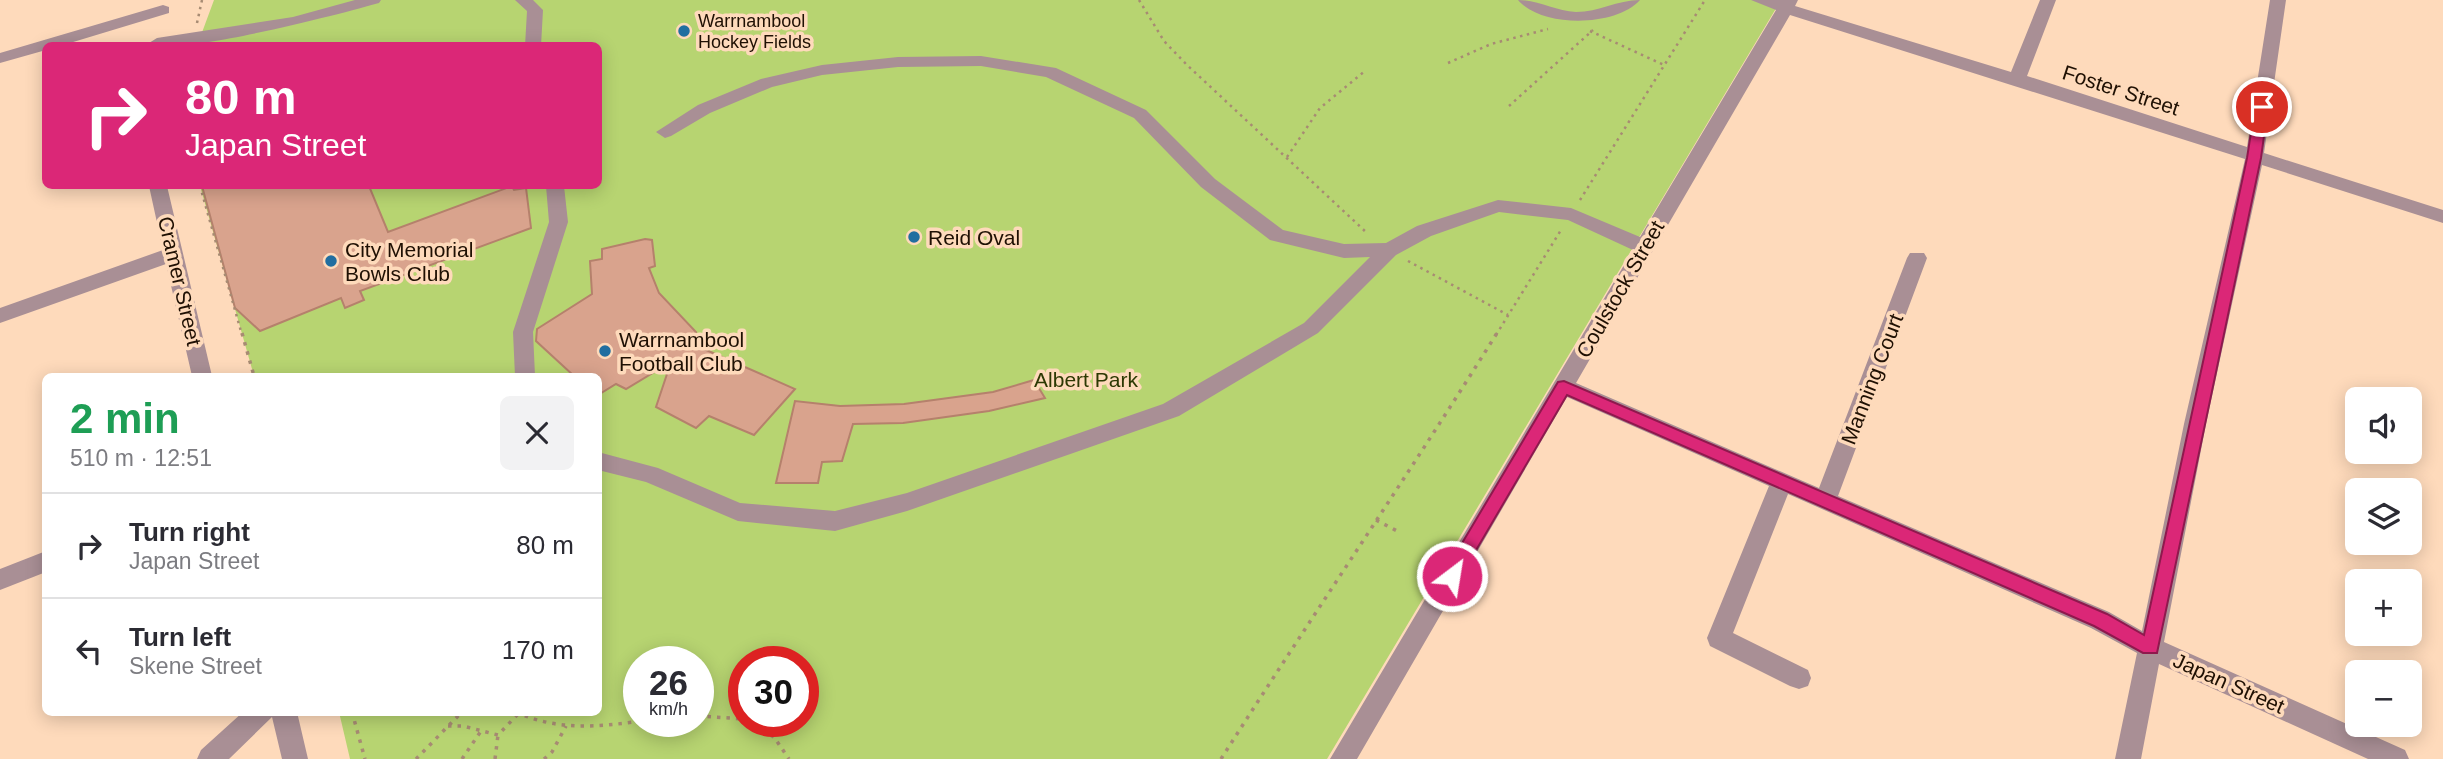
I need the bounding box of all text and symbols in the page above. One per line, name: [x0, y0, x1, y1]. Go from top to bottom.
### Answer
place label: Warrnambool Hockey Fields: [698, 11, 811, 52]
marker: Warrnambool Hockey Fields: [676, 23, 692, 39]
street label: Foster Street: [2060, 60, 2182, 120]
icon: right: [70, 70, 161, 161]
text: 80 m: [185, 70, 297, 124]
pin: [2232, 77, 2292, 137]
icon: arrive: [2243, 88, 2281, 126]
text: Japan Street: [185, 127, 366, 163]
street label: Cramer Street: [154, 214, 206, 348]
street label: Coulstock Street: [1572, 216, 1669, 361]
place label: Reid Oval: [928, 226, 1020, 249]
marker: Reid Oval: [906, 229, 922, 245]
place label: City Memorial Bowls Club: [345, 238, 473, 285]
marker: City Memorial Bowls Club: [323, 253, 339, 269]
street label: Manning Court: [1837, 310, 1907, 447]
place label: Warrnambool Football Club: [619, 328, 744, 375]
marker: Warrnambool Football Club: [597, 343, 613, 359]
park label: Albert Park: [1034, 368, 1138, 391]
map controls: [2345, 387, 2422, 737]
button: sound: [2345, 387, 2422, 464]
text: 2 min: [70, 395, 180, 442]
button: close: [500, 396, 574, 470]
text: 510 m · 12:51: [70, 445, 212, 471]
button: layers: [2345, 478, 2422, 555]
text: Turn right: [129, 517, 250, 547]
icon: right: [70, 527, 108, 565]
text: 80 m: [516, 530, 574, 560]
position arrow: [1415, 539, 1489, 613]
text: Japan Street: [129, 548, 259, 574]
button: +: [2345, 569, 2422, 646]
text: Turn left: [129, 622, 231, 652]
icon: left: [70, 632, 108, 670]
text: 170 m: [502, 635, 574, 665]
speed limit sign: 30: [728, 646, 819, 737]
street label: Japan Street: [2170, 648, 2288, 718]
text: Skene Street: [129, 653, 262, 679]
button: −: [2345, 660, 2422, 737]
text: 26: [649, 663, 688, 702]
text: km/h: [649, 699, 688, 719]

